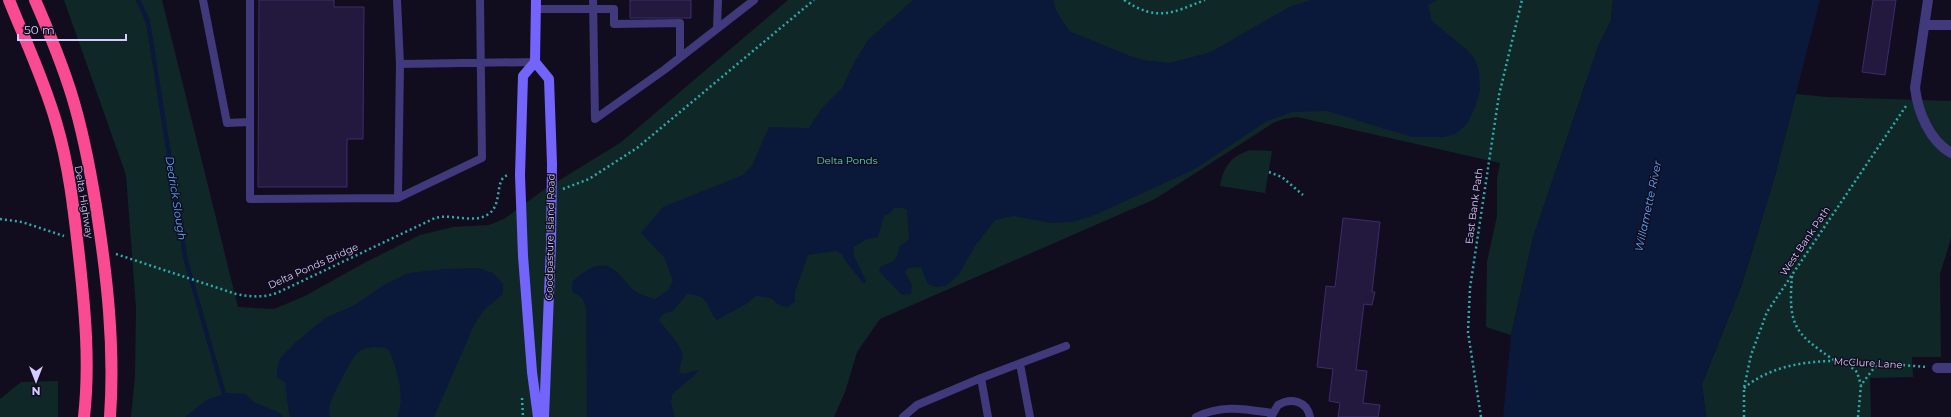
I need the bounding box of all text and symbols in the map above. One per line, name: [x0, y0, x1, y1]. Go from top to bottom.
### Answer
scale bar: [18, 16, 126, 42]
text: 50 m: [24, 22, 55, 37]
park label: Delta Ponds: [816, 154, 878, 167]
water label: Dedrick Slough: [162, 155, 190, 241]
water label: Willamette River: [1632, 159, 1665, 253]
street label: Delta Highway: [72, 165, 96, 240]
street label: East Bank Path: [1462, 167, 1486, 245]
street label: Goodpasture Island Road: [542, 174, 558, 300]
street label: West Bank Path: [1777, 204, 1833, 278]
street label: Delta Ponds Bridge: [266, 240, 360, 292]
street label: McClure Lane: [1833, 355, 1903, 371]
north arrow: [16, 361, 56, 401]
text: N: [32, 384, 40, 398]

